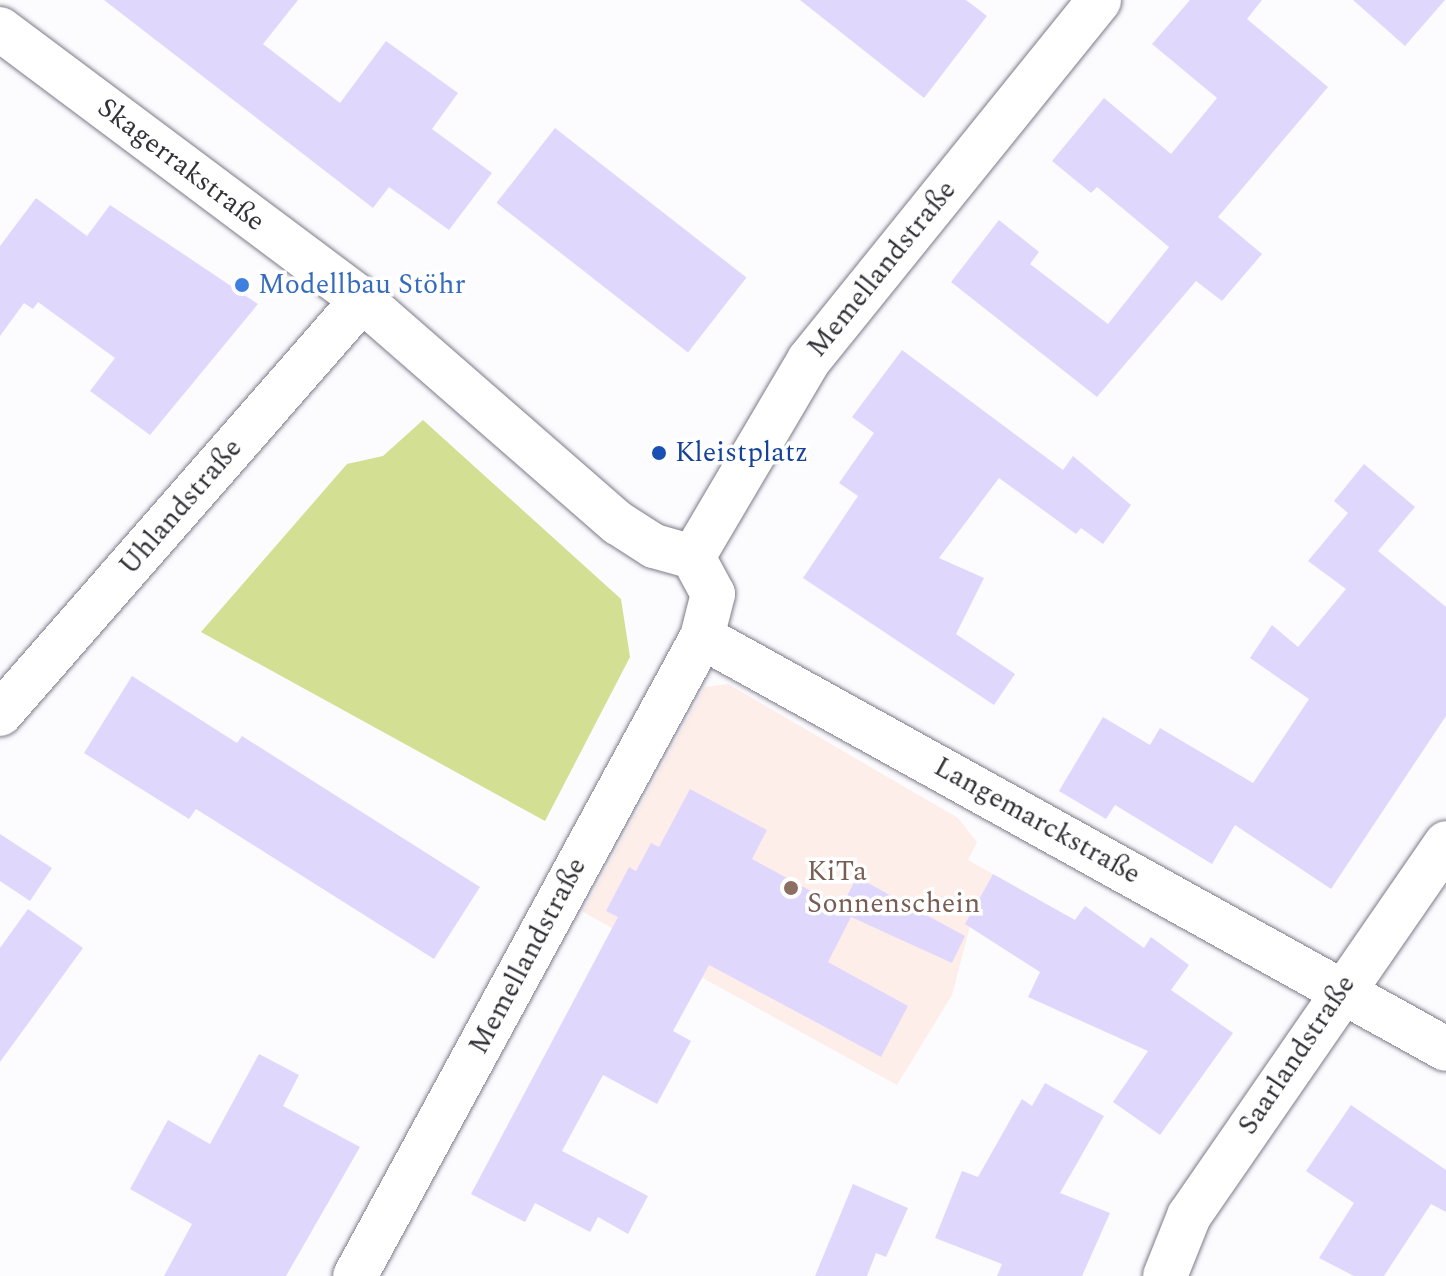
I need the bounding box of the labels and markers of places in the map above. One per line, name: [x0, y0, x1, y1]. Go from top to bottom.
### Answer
place label: Modellbau Stöhr: [258, 268, 466, 302]
marker: Modellbau Stöhr: [233, 276, 251, 294]
place label: Kleistplatz: [675, 436, 808, 470]
marker: Kleistplatz: [650, 444, 668, 462]
place label: KiTa Sonnenschein: [807, 855, 980, 921]
marker: KiTa Sonnenschein: [782, 879, 800, 897]

